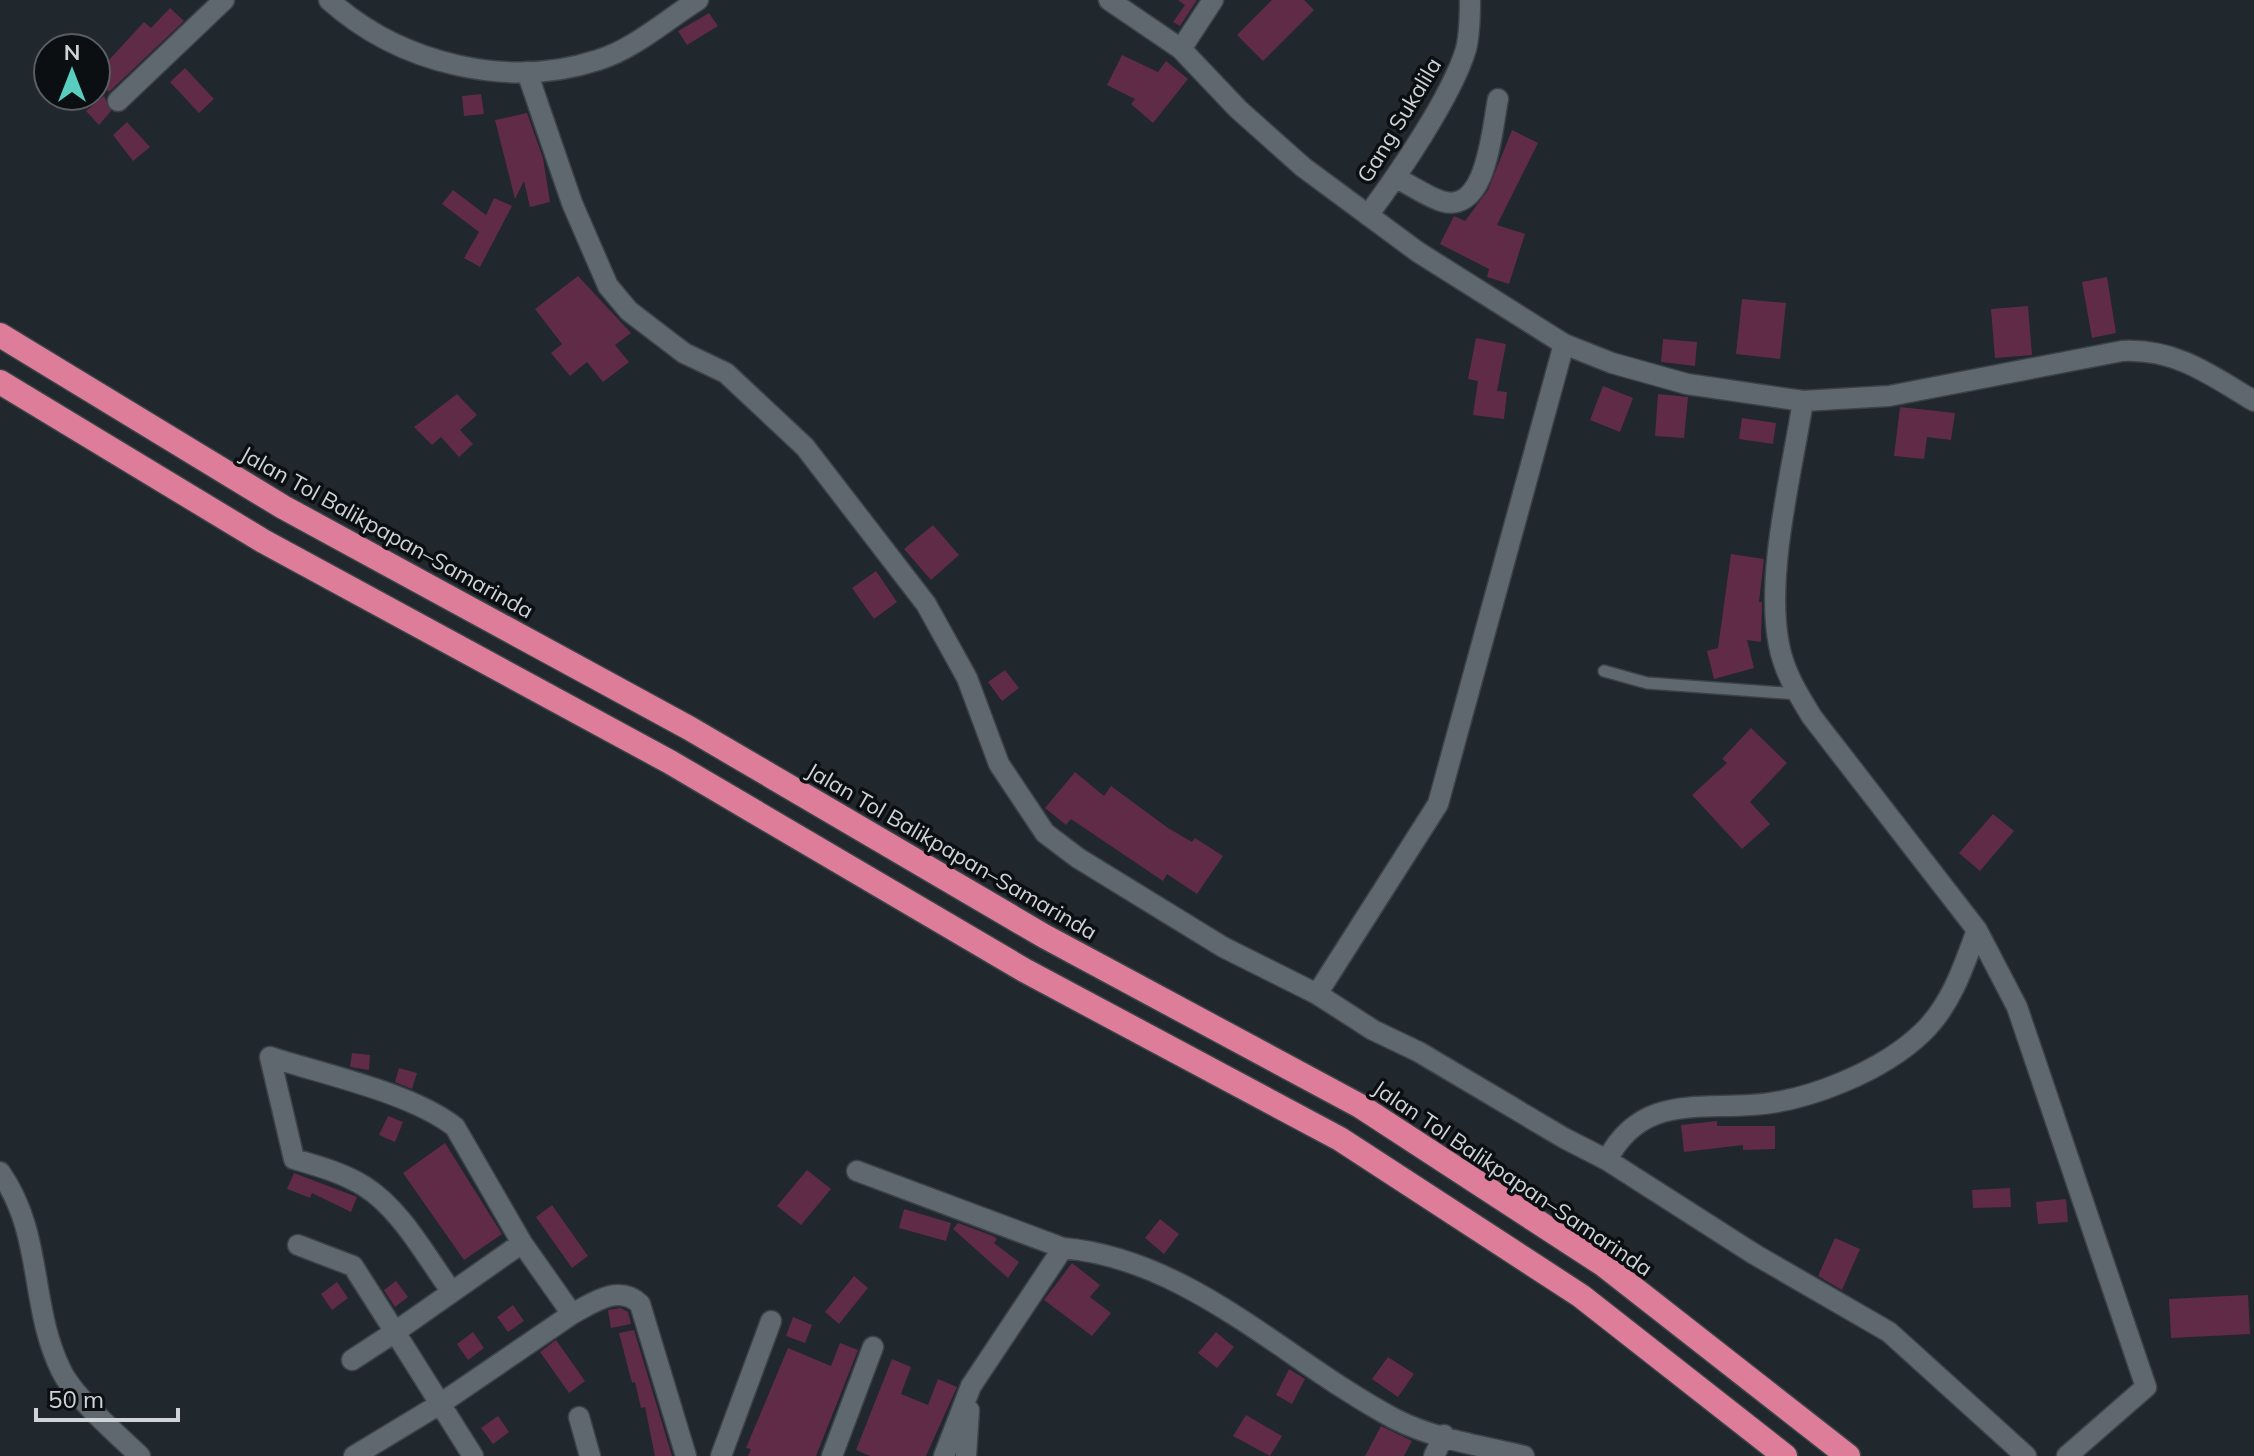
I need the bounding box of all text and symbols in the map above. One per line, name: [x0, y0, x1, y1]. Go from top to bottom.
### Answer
north arrow: [32, 32, 112, 112]
text: N: [64, 38, 80, 66]
street label: Gang Sukalila: [1351, 52, 1447, 188]
street label: Jalan Tol Balikpapan–Samarinda: [235, 440, 539, 624]
street label: Jalan Tol Balikpapan–Samarinda: [802, 756, 1102, 946]
street label: Jalan Tol Balikpapan–Samarinda: [1368, 1074, 1658, 1282]
scale bar: [36, 1372, 178, 1422]
text: 50 m: [48, 1384, 104, 1414]

